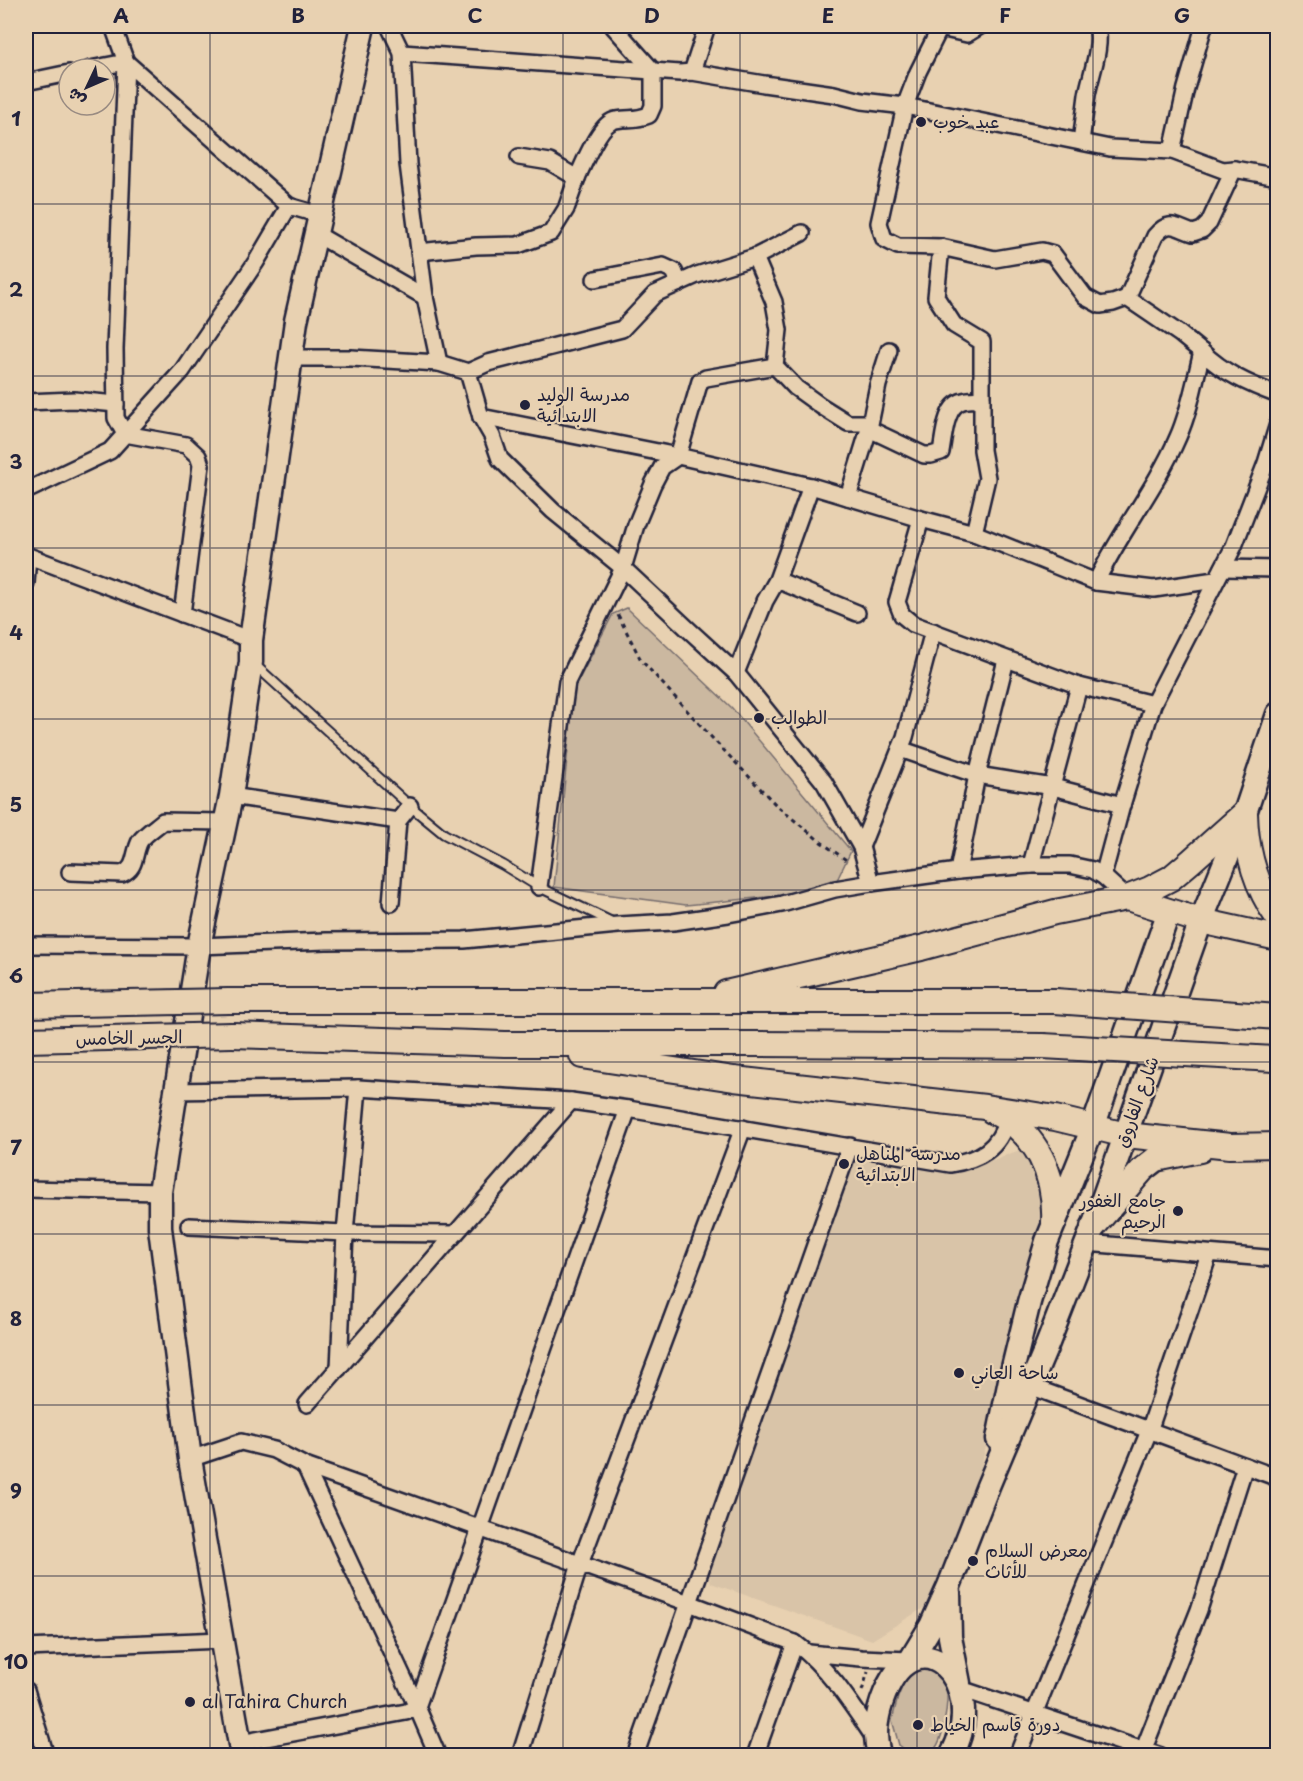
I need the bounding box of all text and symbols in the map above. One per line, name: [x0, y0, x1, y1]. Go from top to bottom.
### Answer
text: A: [113, 0, 129, 30]
text: B: [291, 0, 305, 30]
text: C: [467, 0, 483, 30]
text: D: [644, 0, 660, 30]
text: E: [822, 0, 834, 30]
text: F: [999, 0, 1011, 30]
text: G: [1174, 0, 1190, 30]
north arrow: [57, 57, 117, 117]
text: ش: [61, 83, 90, 113]
text: 1: [11, 103, 21, 133]
place label: عبد خوب: [933, 107, 999, 134]
marker: عبد خوب: [914, 115, 928, 129]
text: 2: [9, 274, 23, 304]
place label: مدرسة الوليد الابتدائية: [537, 380, 630, 428]
marker: مدرسة الوليد الابتدائية: [518, 398, 532, 412]
text: 3: [9, 446, 23, 476]
text: 4: [9, 617, 23, 647]
place label: الطوالب: [771, 703, 827, 730]
marker: الطوالب: [752, 711, 766, 725]
text: 5: [10, 789, 22, 819]
text: 6: [9, 960, 23, 990]
street label: الجسر الخامس: [75, 1022, 183, 1051]
street label: شارع الفاروق: [1107, 1052, 1165, 1151]
text: 7: [10, 1132, 22, 1162]
place label: مدرسة المناهل الابتدائية: [856, 1139, 961, 1187]
marker: مدرسة المناهل الابتدائية: [837, 1157, 851, 1171]
place label: جامع الغفور الرحيم: [1078, 1186, 1166, 1236]
marker: جامع الغفور الرحيم: [1171, 1204, 1185, 1218]
text: 8: [10, 1303, 22, 1333]
place label: ساحة العاني: [971, 1358, 1059, 1389]
marker: ساحة العاني: [952, 1366, 966, 1380]
text: 9: [10, 1475, 22, 1505]
place label: معرض السلام للأثاث: [985, 1536, 1088, 1584]
marker: معرض السلام للأثاث: [966, 1554, 980, 1568]
text: 10: [4, 1646, 28, 1676]
place label: al Tahira Church: [202, 1687, 347, 1714]
marker: al Tahira Church: [183, 1695, 197, 1709]
place label: دورة قاسم الخياط: [930, 1710, 1061, 1739]
marker: دورة قاسم الخياط: [911, 1718, 925, 1732]

